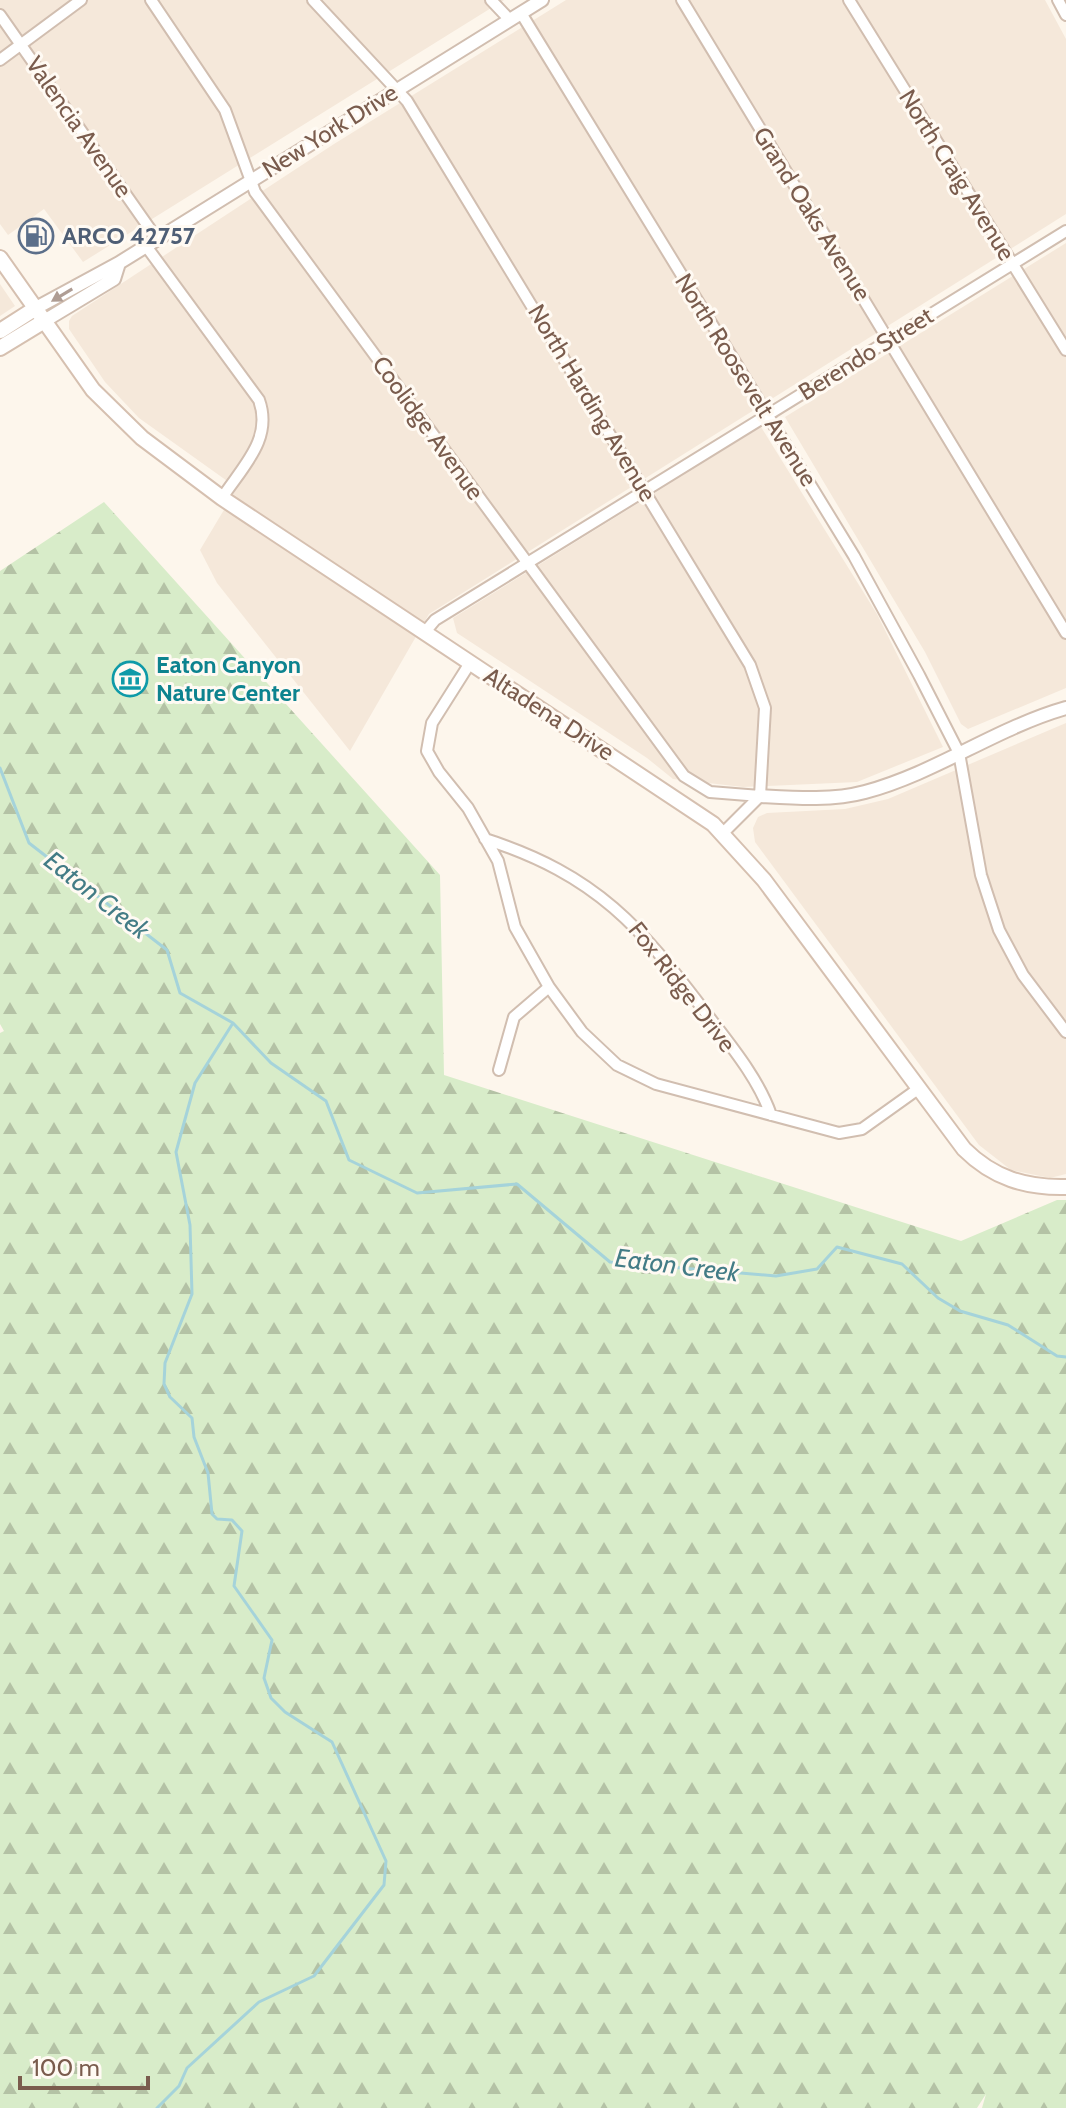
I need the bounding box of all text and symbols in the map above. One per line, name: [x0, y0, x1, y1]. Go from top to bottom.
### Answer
street label: Valencia Avenue: [20, 51, 139, 203]
street label: New York Drive: [257, 77, 403, 184]
street label: North Craig Avenue: [893, 84, 1022, 266]
street label: Grand Oaks Avenue: [747, 122, 877, 306]
fuel station icon: ARCO 42757: [17, 217, 55, 255]
place label: ARCO 42757: [62, 221, 196, 250]
street label: North Roosevelt Avenue: [669, 268, 824, 491]
one-way arrow: [51, 288, 73, 302]
street label: North Harding Avenue: [522, 299, 663, 506]
street label: Berendo Street: [793, 301, 938, 406]
street label: Coolidge Avenue: [367, 350, 490, 505]
place label: Eaton Canyon Nature Center: [156, 650, 301, 707]
museum icon: Eaton Canyon Nature Center: [111, 660, 149, 698]
street label: Altadena Drive: [479, 661, 620, 766]
water label: Eaton Creek: [38, 844, 157, 946]
street label: Fox Ridge Drive: [623, 916, 742, 1058]
water label: Eaton Creek: [613, 1242, 742, 1289]
scale bar: [20, 2040, 148, 2090]
text: 100 m: [32, 2053, 100, 2082]

